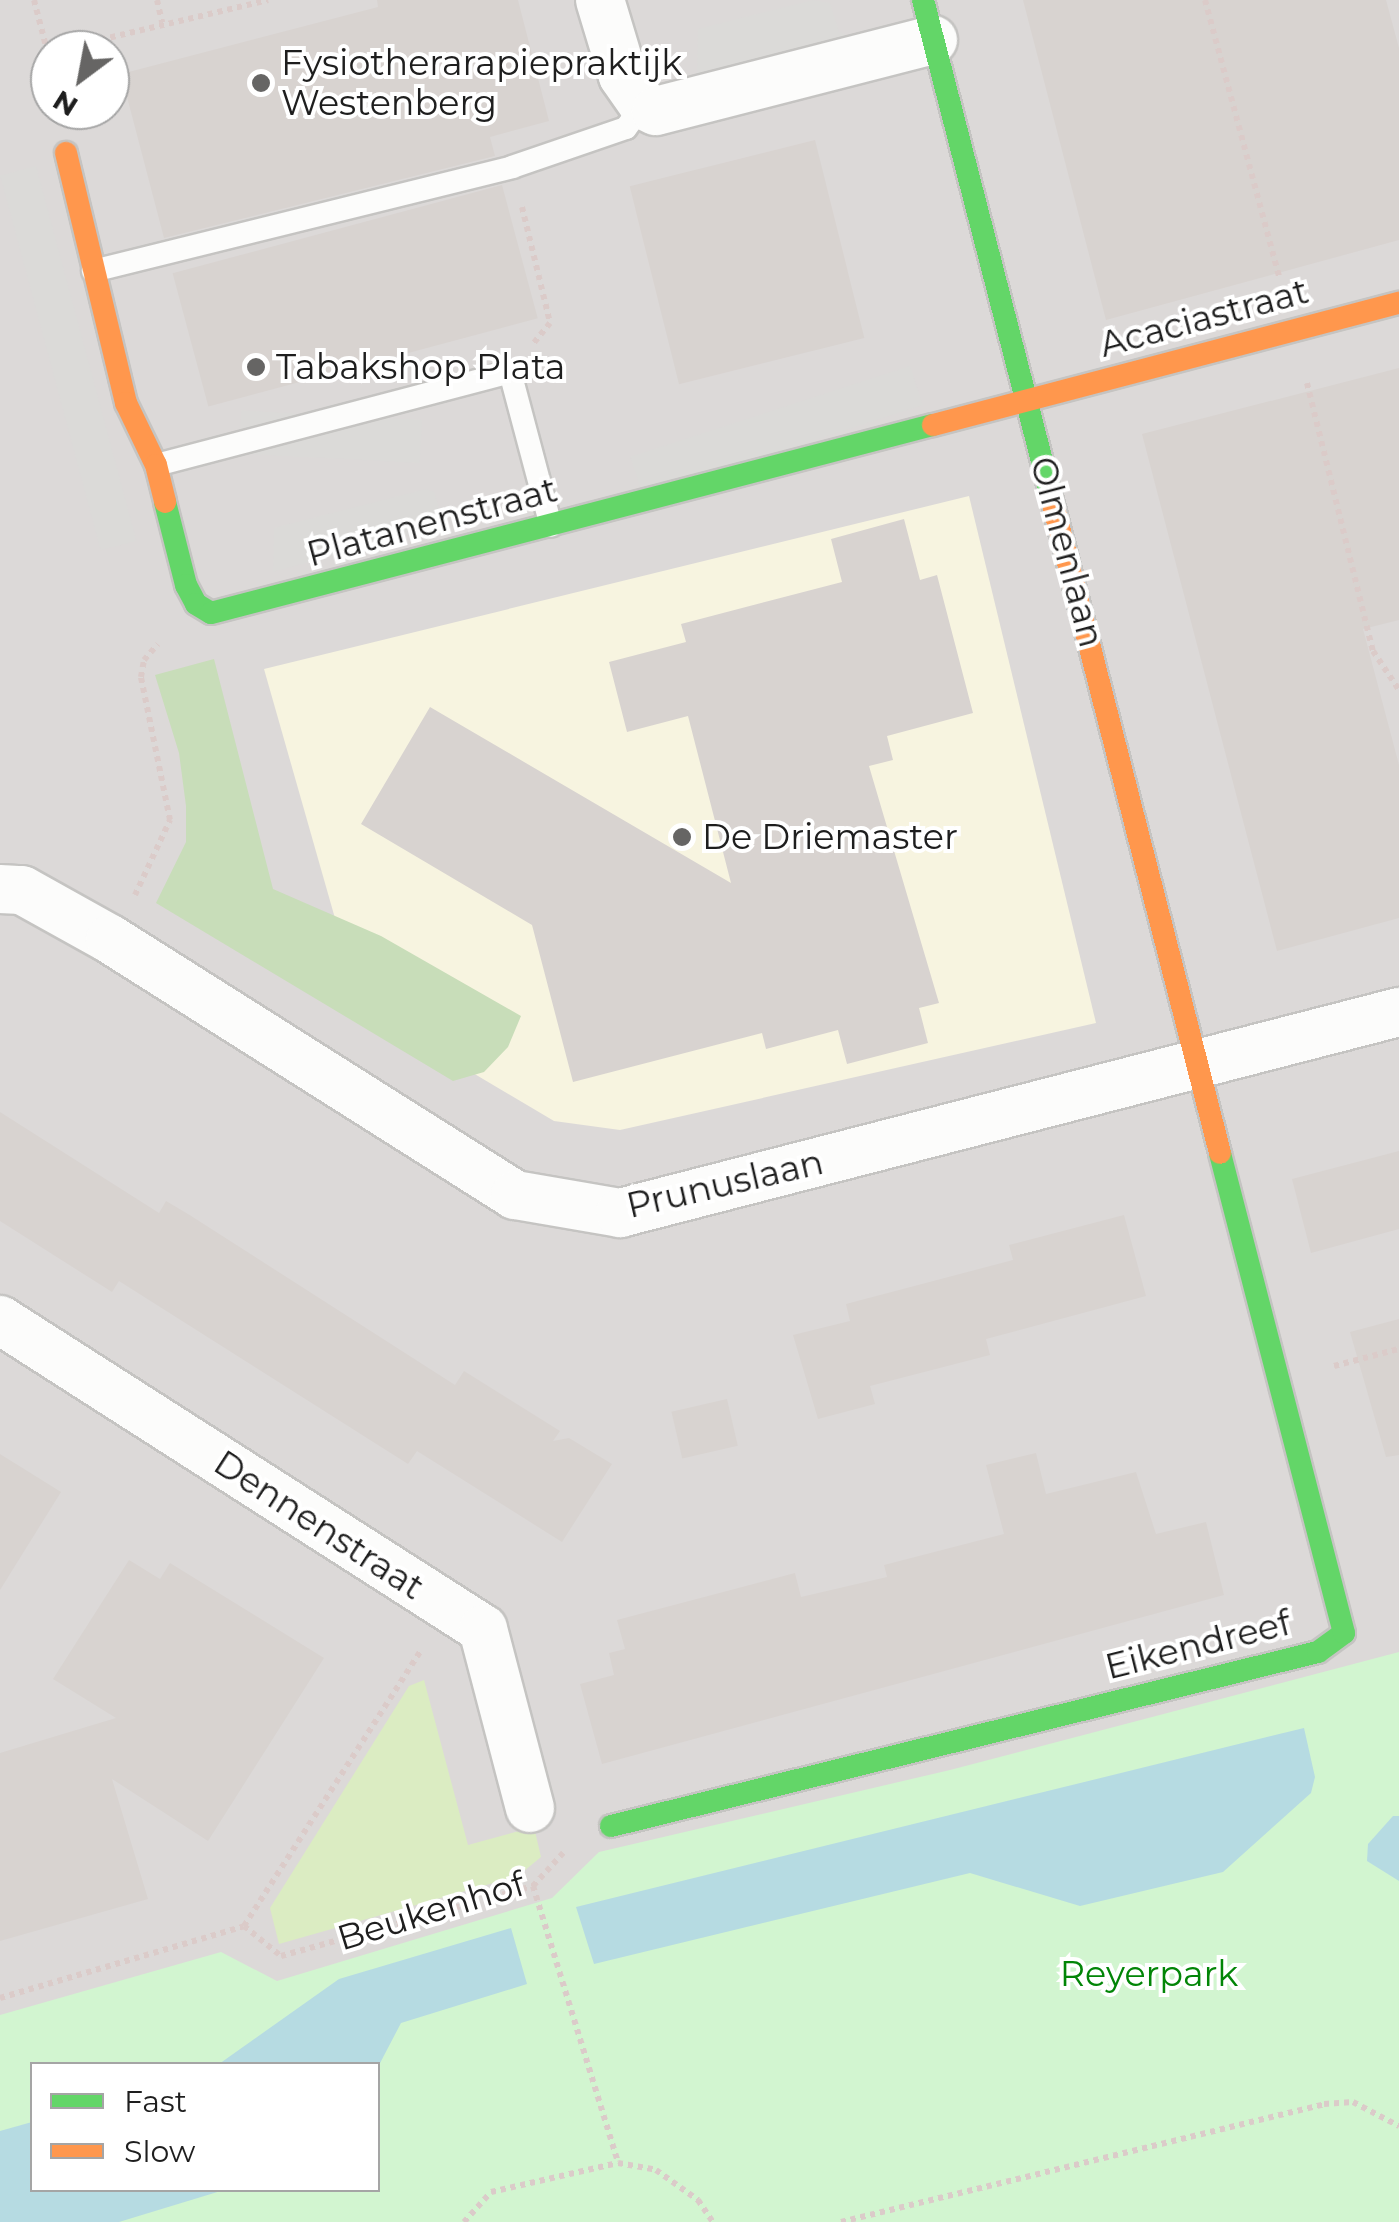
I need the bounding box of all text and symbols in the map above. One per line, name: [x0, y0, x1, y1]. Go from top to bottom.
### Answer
north arrow: [30, 30, 130, 130]
place label: Fysiotherarapiepraktijk Westenberg: [281, 42, 682, 124]
marker: Fysiotherarapiepraktijk Westenberg: [250, 72, 272, 94]
text: N: [47, 83, 84, 124]
street label: Acaciastraat: [1095, 270, 1313, 366]
place label: Tabakshop Plata: [276, 346, 565, 388]
marker: Tabakshop Plata: [245, 356, 267, 378]
street label: Olmenlaan: [1021, 452, 1113, 652]
street label: Platanenstraat: [302, 468, 562, 576]
place label: De Driemaster: [702, 816, 958, 858]
marker: De Driemaster: [671, 826, 693, 848]
street label: Prunuslaan: [623, 1141, 827, 1227]
street label: Dennenstraat: [206, 1442, 432, 1608]
street label: Eikendreef: [1101, 1602, 1295, 1688]
street label: Beukenhof: [332, 1863, 530, 1959]
park label: Reyerpark: [1060, 1953, 1238, 1995]
legend: [30, 2062, 380, 2192]
text: Fast: [124, 2083, 187, 2120]
text: Slow: [124, 2133, 195, 2170]

